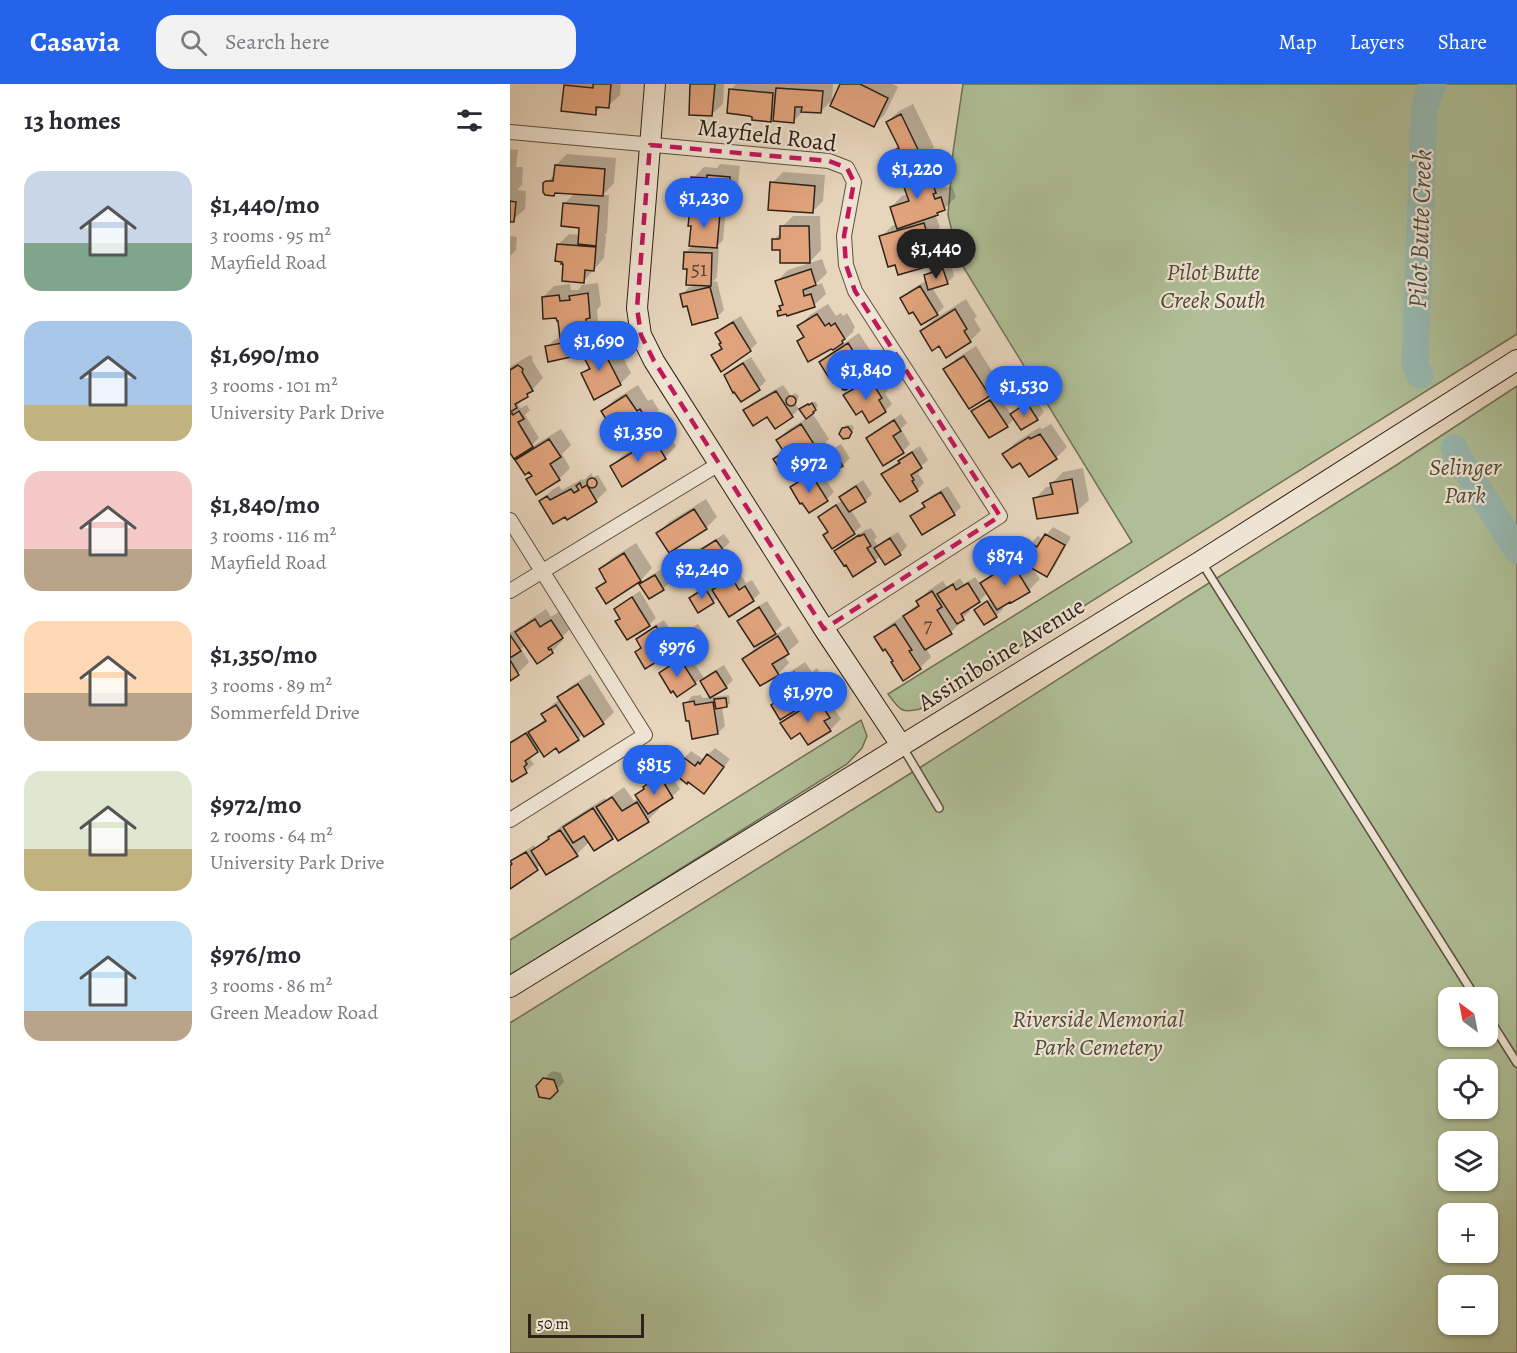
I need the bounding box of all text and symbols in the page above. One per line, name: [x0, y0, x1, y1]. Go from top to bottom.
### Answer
search box: [156, 15, 576, 69]
text: Casavia: [30, 23, 120, 61]
icon: search: [177, 26, 210, 59]
text: Search here: [225, 27, 330, 57]
text: Map: [1278, 28, 1317, 56]
text: Layers: [1350, 28, 1405, 56]
text: Share: [1438, 28, 1487, 56]
text: 13 homes: [24, 103, 121, 138]
icon: filters: [453, 104, 486, 137]
street label: Mayfield Road: [696, 111, 838, 159]
pin: $1,220: [868, 149, 966, 200]
water label: Pilot Butte Creek: [1400, 149, 1440, 309]
text: $1,220: [891, 155, 943, 182]
pin: $1,230: [655, 178, 753, 229]
text: $1,230: [679, 184, 729, 211]
text: $1,440/mo: [210, 187, 320, 222]
icon: home: [72, 195, 144, 267]
text: 3 rooms · 95 m²: [210, 222, 331, 249]
pin: $1,440: [887, 229, 985, 280]
text: $1,440: [911, 235, 961, 262]
text: Mayfield Road: [210, 249, 327, 276]
house number: 51: [691, 255, 707, 283]
park label: Pilot Butte Creek South: [1160, 256, 1266, 316]
pin: $1,690: [550, 321, 648, 372]
text: $1,690: [574, 327, 624, 354]
text: $1,690/mo: [210, 337, 319, 372]
icon: home: [72, 345, 144, 417]
pin: $1,840: [817, 350, 915, 401]
text: $1,840: [841, 356, 891, 383]
pin: $1,530: [975, 366, 1073, 417]
text: 3 rooms · 101 m²: [210, 372, 338, 399]
text: $1,530: [999, 372, 1049, 399]
text: University Park Drive: [210, 399, 385, 426]
pin: $1,350: [589, 412, 687, 463]
text: $1,350: [613, 418, 663, 445]
pin: $972: [773, 443, 845, 494]
text: $972: [791, 449, 827, 476]
park label: Selinger Park: [1429, 451, 1502, 511]
text: $1,840/mo: [210, 487, 320, 522]
icon: home: [72, 495, 144, 567]
text: 3 rooms · 116 m²: [210, 522, 336, 549]
pin: $874: [969, 536, 1041, 587]
text: $874: [987, 542, 1023, 569]
text: Mayfield Road: [210, 549, 327, 576]
pin: $2,240: [653, 549, 751, 600]
text: $2,240: [675, 555, 729, 582]
street label: Assiniboine Avenue: [911, 590, 1090, 719]
house number: 7: [924, 611, 933, 639]
pin: $976: [641, 627, 713, 678]
text: $976: [659, 633, 695, 660]
text: $1,350/mo: [210, 637, 318, 672]
icon: home: [72, 645, 144, 717]
text: 3 rooms · 89 m²: [210, 672, 332, 699]
pin: $1,970: [759, 672, 857, 723]
text: $1,970: [783, 678, 833, 705]
text: Sommerfeld Drive: [210, 699, 360, 726]
pin: $815: [618, 745, 690, 796]
text: $815: [637, 751, 671, 778]
text: $972/mo: [210, 787, 302, 822]
icon: home: [72, 795, 144, 867]
text: 2 rooms · 64 m²: [210, 822, 333, 849]
text: University Park Drive: [210, 849, 385, 876]
text: $976/mo: [210, 937, 301, 972]
icon: home: [72, 945, 144, 1017]
text: 3 rooms · 86 m²: [210, 972, 332, 999]
north arrow: [1438, 987, 1498, 1047]
map controls: [1438, 987, 1498, 1335]
text: Green Meadow Road: [210, 999, 378, 1026]
park label: Riverside Memorial Park Cemetery: [1012, 1003, 1184, 1063]
button: locate: [1438, 1059, 1498, 1119]
button: layers: [1438, 1131, 1498, 1191]
button: +: [1438, 1203, 1498, 1263]
button: −: [1438, 1275, 1498, 1335]
scale bar: [528, 1311, 644, 1338]
text: 50 m: [537, 1313, 569, 1335]

